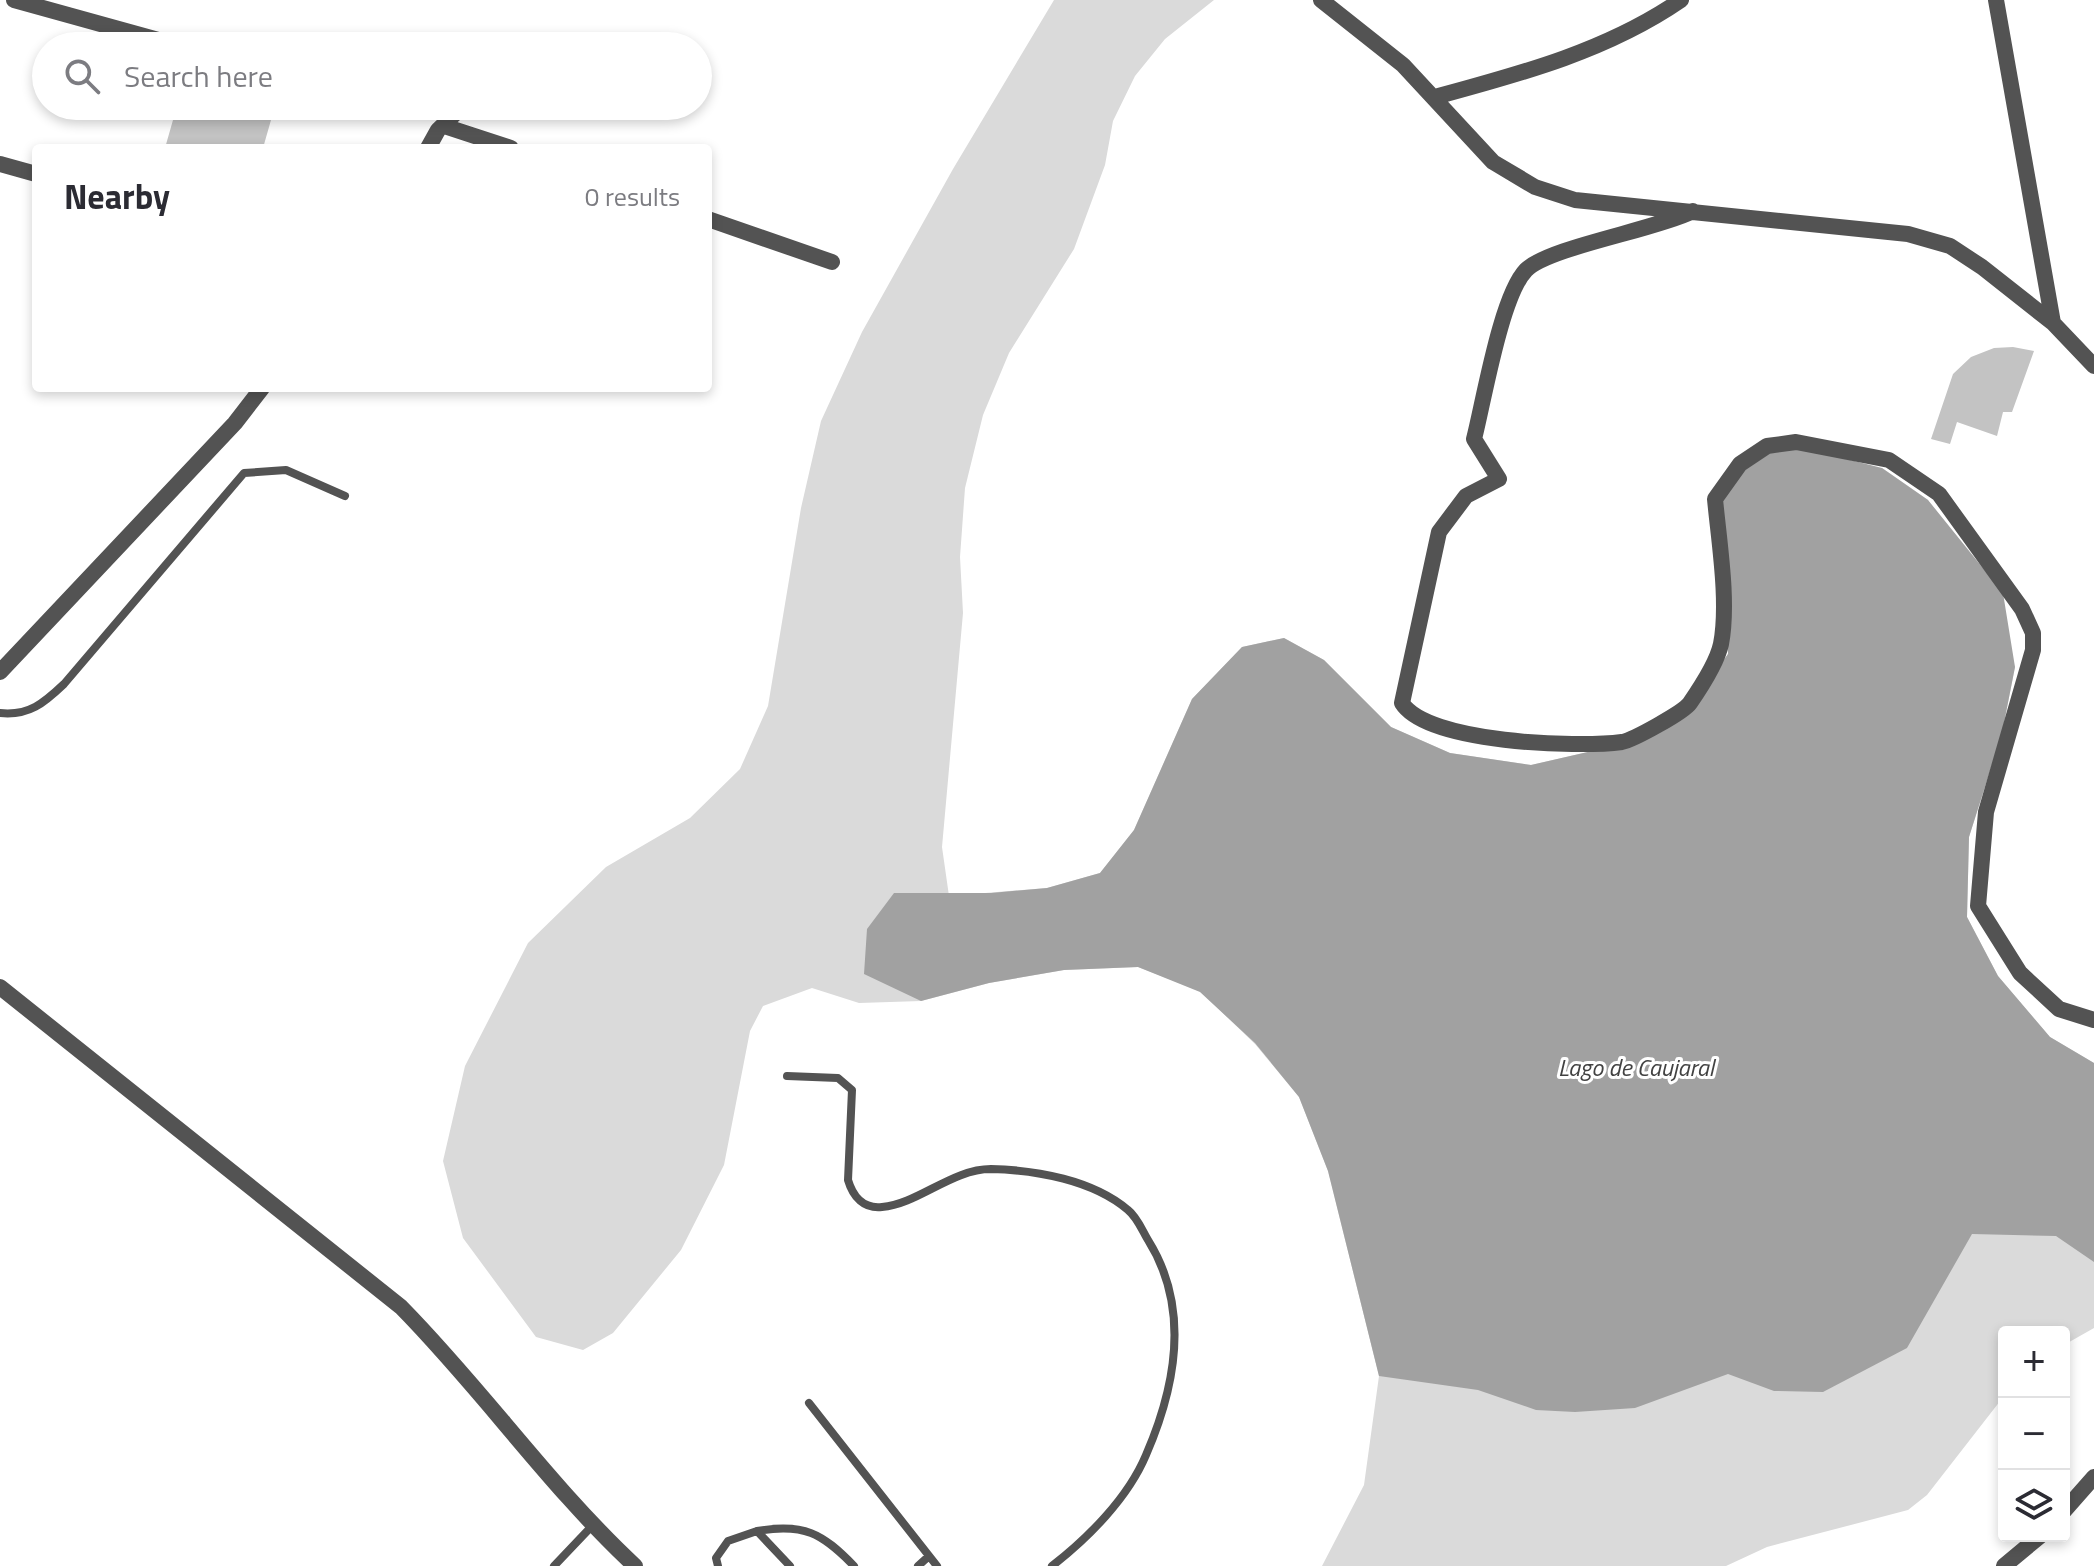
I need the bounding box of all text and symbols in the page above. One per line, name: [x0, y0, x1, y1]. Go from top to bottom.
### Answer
search box: [32, 32, 712, 120]
text: Search here: [124, 53, 273, 99]
icon: search: [60, 54, 104, 98]
text: Nearby: [64, 170, 170, 222]
text: 0 results: [585, 177, 680, 216]
water label: Lago de Caujaral: [1558, 1049, 1717, 1085]
map controls: [1998, 1326, 2070, 1542]
button: +: [1998, 1326, 2070, 1398]
button: −: [1998, 1398, 2070, 1470]
button: layers: [1998, 1470, 2070, 1542]

